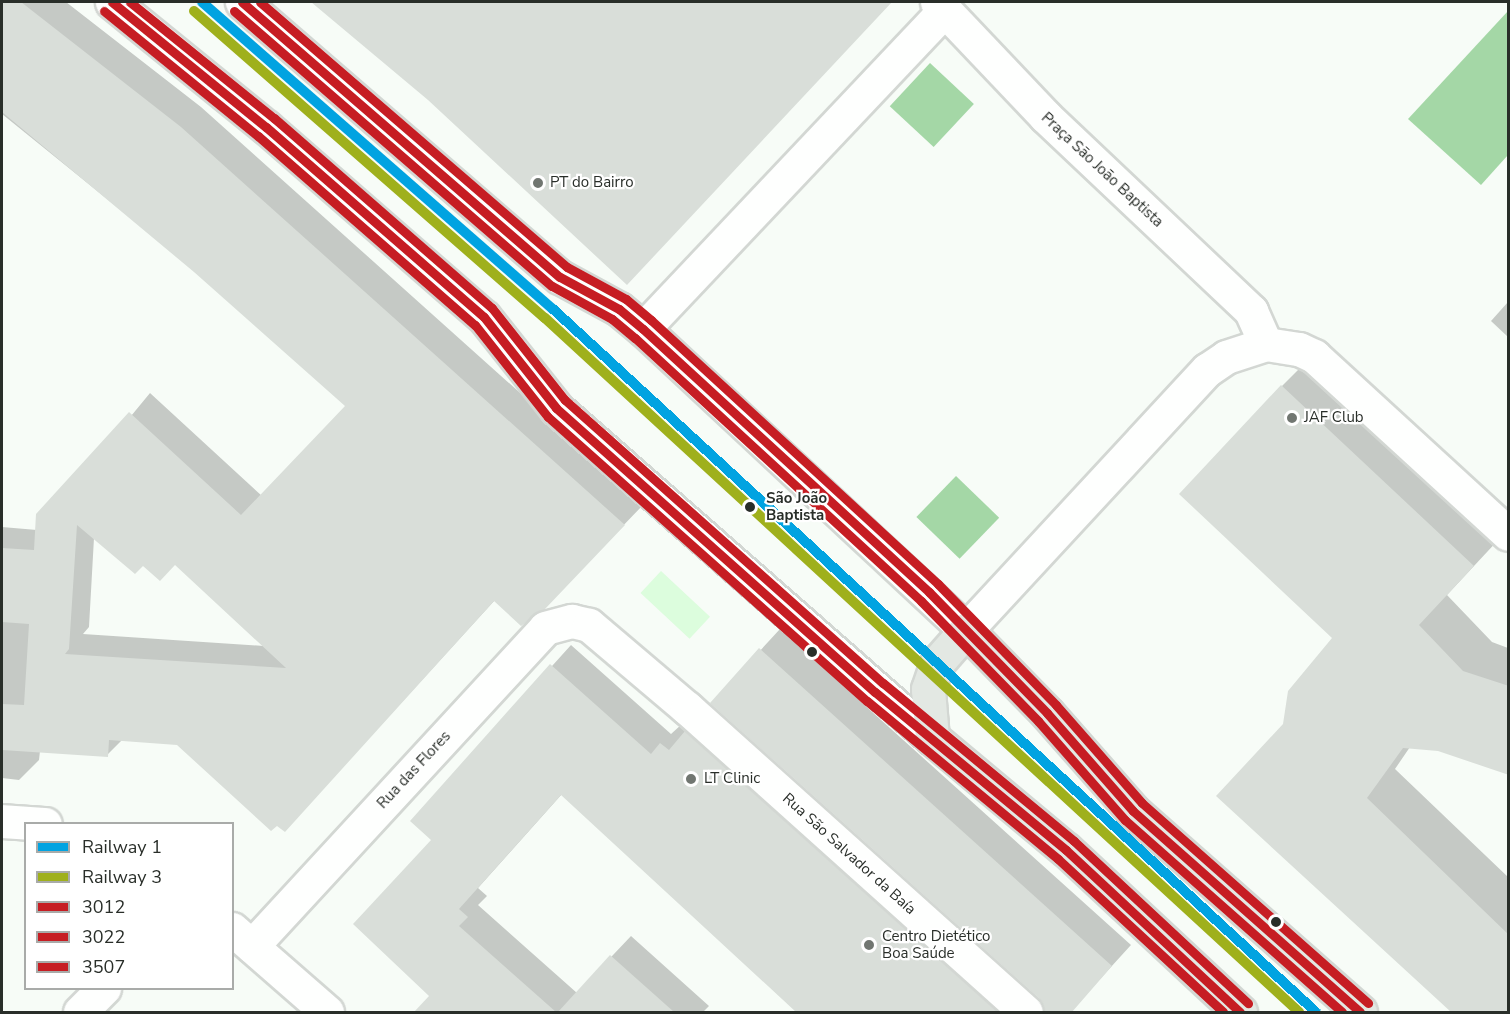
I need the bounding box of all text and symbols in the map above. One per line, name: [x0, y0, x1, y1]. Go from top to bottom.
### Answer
street label: Praça São João Baptista: [1037, 109, 1167, 231]
place label: PT do Bairro: [550, 174, 634, 192]
marker: PT do Bairro: [531, 176, 545, 190]
place label: JAF Club: [1304, 409, 1364, 427]
marker: JAF Club: [1285, 411, 1299, 425]
place label: São João Baptista: [766, 489, 827, 524]
marker: São João Baptista: [739, 496, 761, 518]
unlabelled marker: [806, 646, 818, 658]
street label: Rua das Flores: [374, 728, 454, 812]
marker: LT Clinic: [682, 770, 700, 788]
place label: LT Clinic: [704, 770, 760, 788]
street label: Rua São Salvador da Baía: [779, 789, 919, 919]
legend: [24, 822, 234, 990]
text: Railway 1: [82, 835, 162, 859]
text: Railway 3: [82, 865, 162, 889]
text: 3012: [82, 895, 125, 919]
unlabelled marker: [1270, 916, 1282, 928]
text: 3022: [82, 925, 125, 949]
place label: Centro Dietético Boa Saúde: [882, 927, 990, 962]
marker: Centro Dietético Boa Saúde: [860, 936, 878, 954]
text: 3507: [82, 955, 125, 979]

